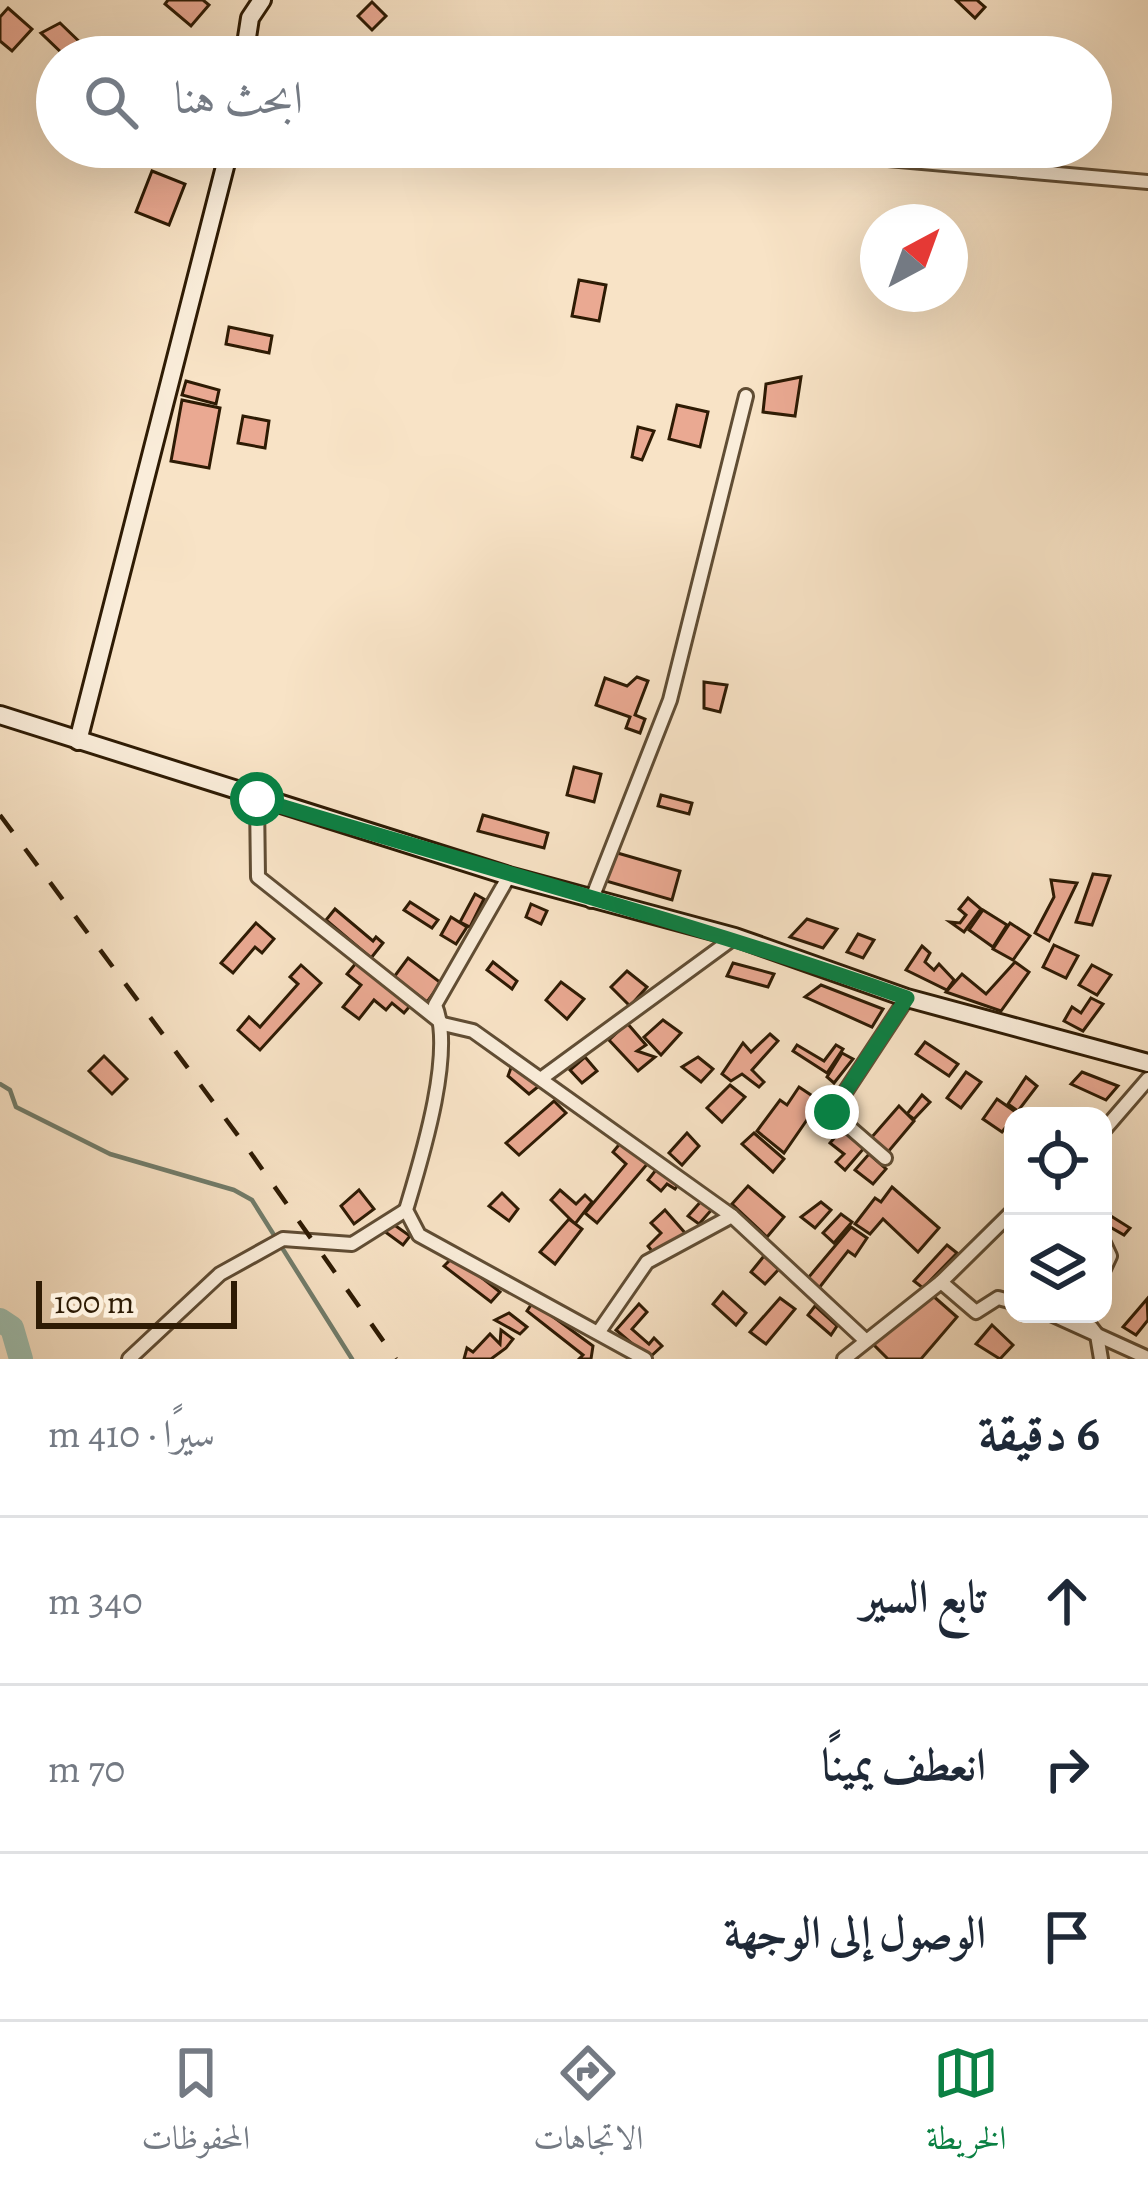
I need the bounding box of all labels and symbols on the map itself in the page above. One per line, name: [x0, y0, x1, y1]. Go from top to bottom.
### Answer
north arrow: [860, 204, 968, 312]
route start: [230, 772, 284, 826]
route end: [805, 1085, 859, 1139]
scale bar: [36, 1275, 237, 1328]

